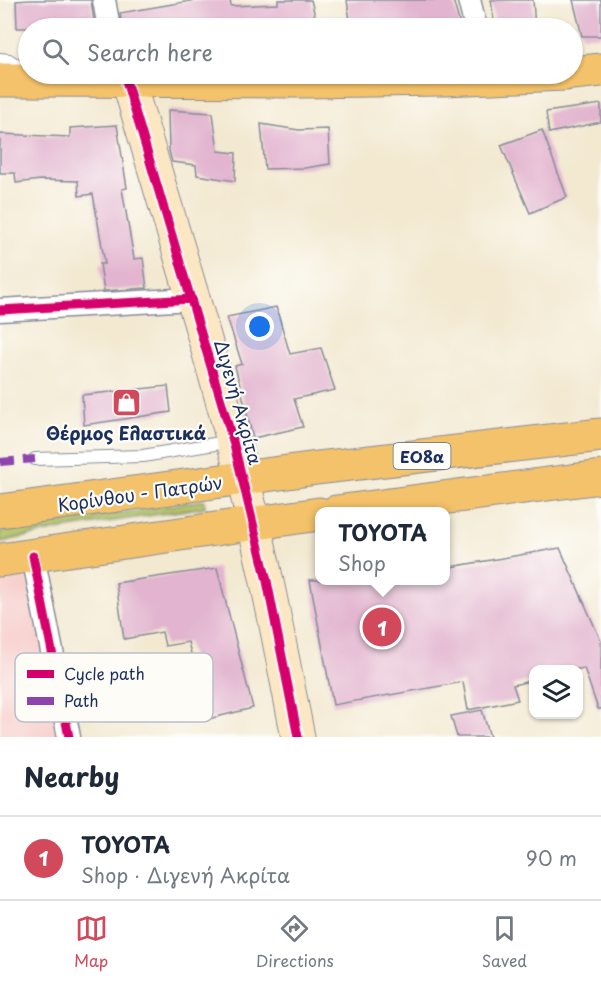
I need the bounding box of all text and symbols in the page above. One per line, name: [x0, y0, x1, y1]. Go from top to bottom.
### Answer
search box: [18, 18, 583, 84]
icon: search: [39, 35, 72, 68]
text: Search here: [87, 35, 213, 68]
your location: [245, 312, 274, 341]
street label: Διγενή Ακρίτα: [208, 336, 270, 468]
shop icon: Θέρμος Ελαστικά: [110, 387, 142, 419]
place label: Θέρμος Ελαστικά: [46, 419, 207, 446]
road number: ΕΟ8α: [394, 443, 450, 469]
street label: Κορίνθου - Πατρών: [56, 468, 224, 518]
popup: [315, 507, 450, 585]
text: TOYOTA: [338, 515, 427, 548]
text: Shop: [338, 548, 386, 578]
pin: 1: [362, 604, 401, 650]
legend: [15, 653, 213, 722]
text: Cycle path: [64, 661, 145, 685]
map controls: [529, 665, 583, 719]
button: layers: [529, 665, 583, 719]
text: Path: [64, 688, 99, 712]
text: Nearby: [24, 757, 119, 796]
text: TOYOTA: [81, 827, 170, 860]
text: 1: [39, 843, 48, 873]
text: 90 m: [526, 843, 577, 873]
text: Shop · Διγενή Ακρίτα: [81, 860, 290, 890]
tab: Map: [74, 912, 108, 972]
tab: Directions: [256, 912, 334, 972]
tab: Saved: [482, 912, 527, 972]

